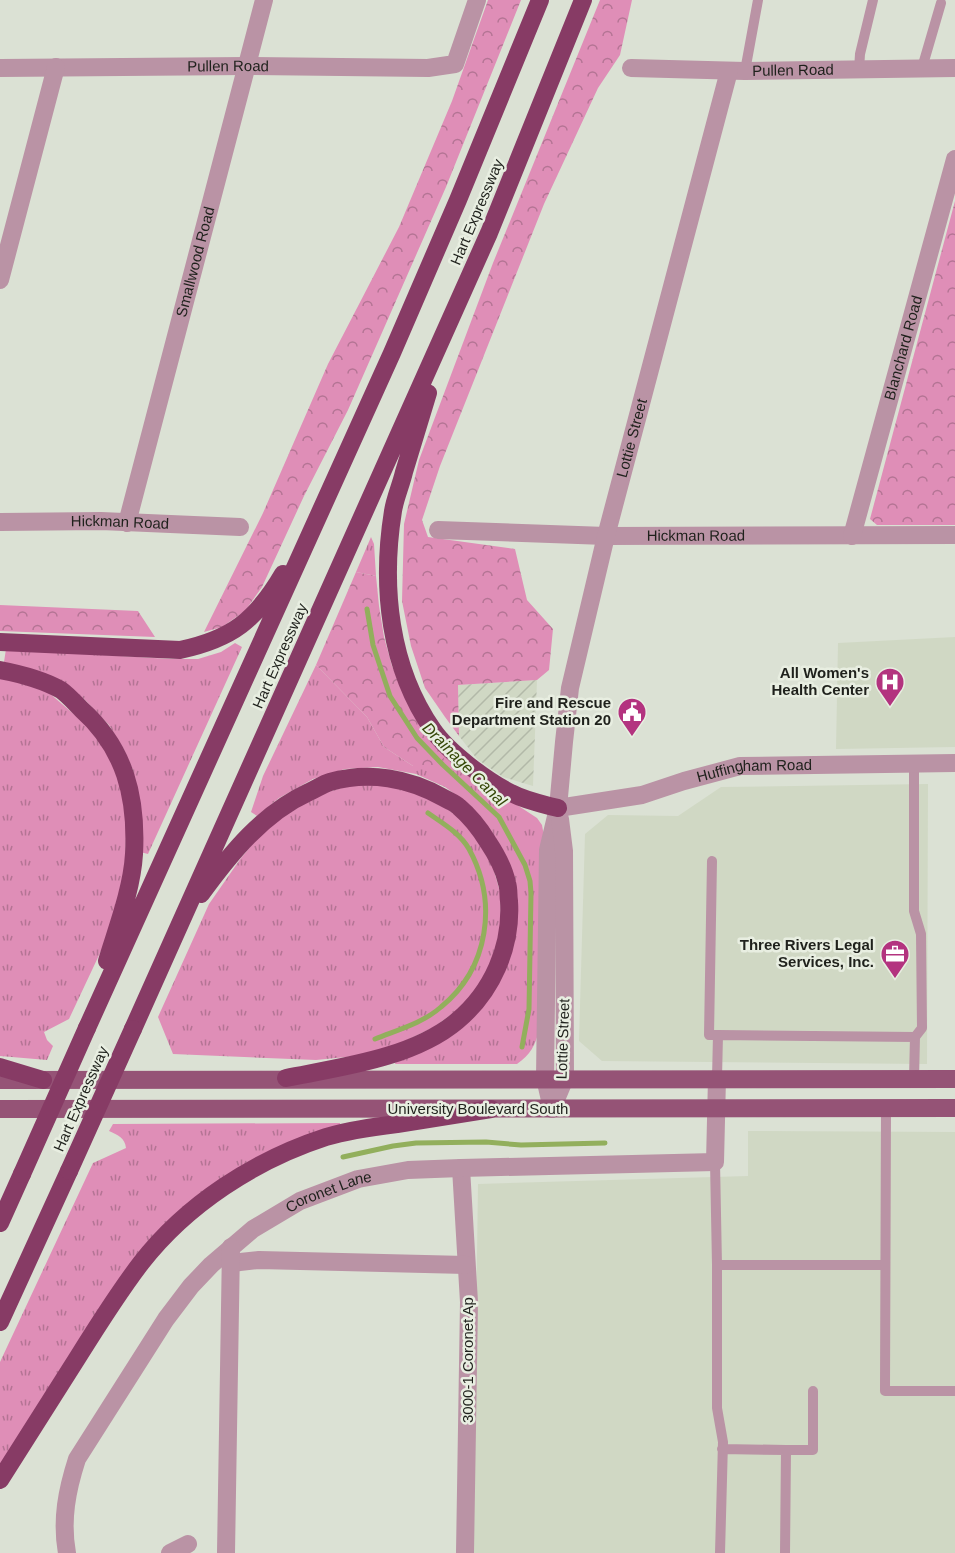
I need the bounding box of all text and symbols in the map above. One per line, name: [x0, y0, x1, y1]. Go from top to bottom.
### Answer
street label: Pullen Road: [187, 57, 269, 74]
street label: Pullen Road: [752, 61, 834, 79]
street label: Hart Expressway: [447, 156, 507, 267]
street label: Smallwood Road: [172, 205, 218, 319]
street label: Blanchard Road: [881, 294, 925, 402]
street label: Lottie Street: [613, 396, 650, 479]
street label: Hickman Road: [71, 512, 170, 532]
street label: Hickman Road: [647, 527, 745, 544]
street label: Hart Expressway: [249, 600, 311, 711]
place label: All Women's Health Center: [771, 664, 869, 698]
hospital icon: All Women's Health Center: [874, 666, 906, 708]
place label: Fire and Rescue Department Station 20: [452, 694, 611, 728]
public building icon: Fire and Rescue Department Station 20: [616, 696, 648, 738]
water label: Drainage Canal: [419, 719, 510, 810]
street label: Huffingham Road: [695, 756, 812, 785]
place label: Three Rivers Legal Services, Inc.: [740, 936, 874, 970]
office icon: Three Rivers Legal Services, Inc.: [879, 938, 911, 980]
street label: Lottie Street: [553, 997, 572, 1080]
street label: Hart Expressway: [50, 1043, 112, 1154]
street label: University Boulevard South: [388, 1100, 568, 1117]
street label: Coronet Lane: [282, 1168, 373, 1216]
street label: 3000-1 Coronet Ap: [459, 1297, 476, 1423]

